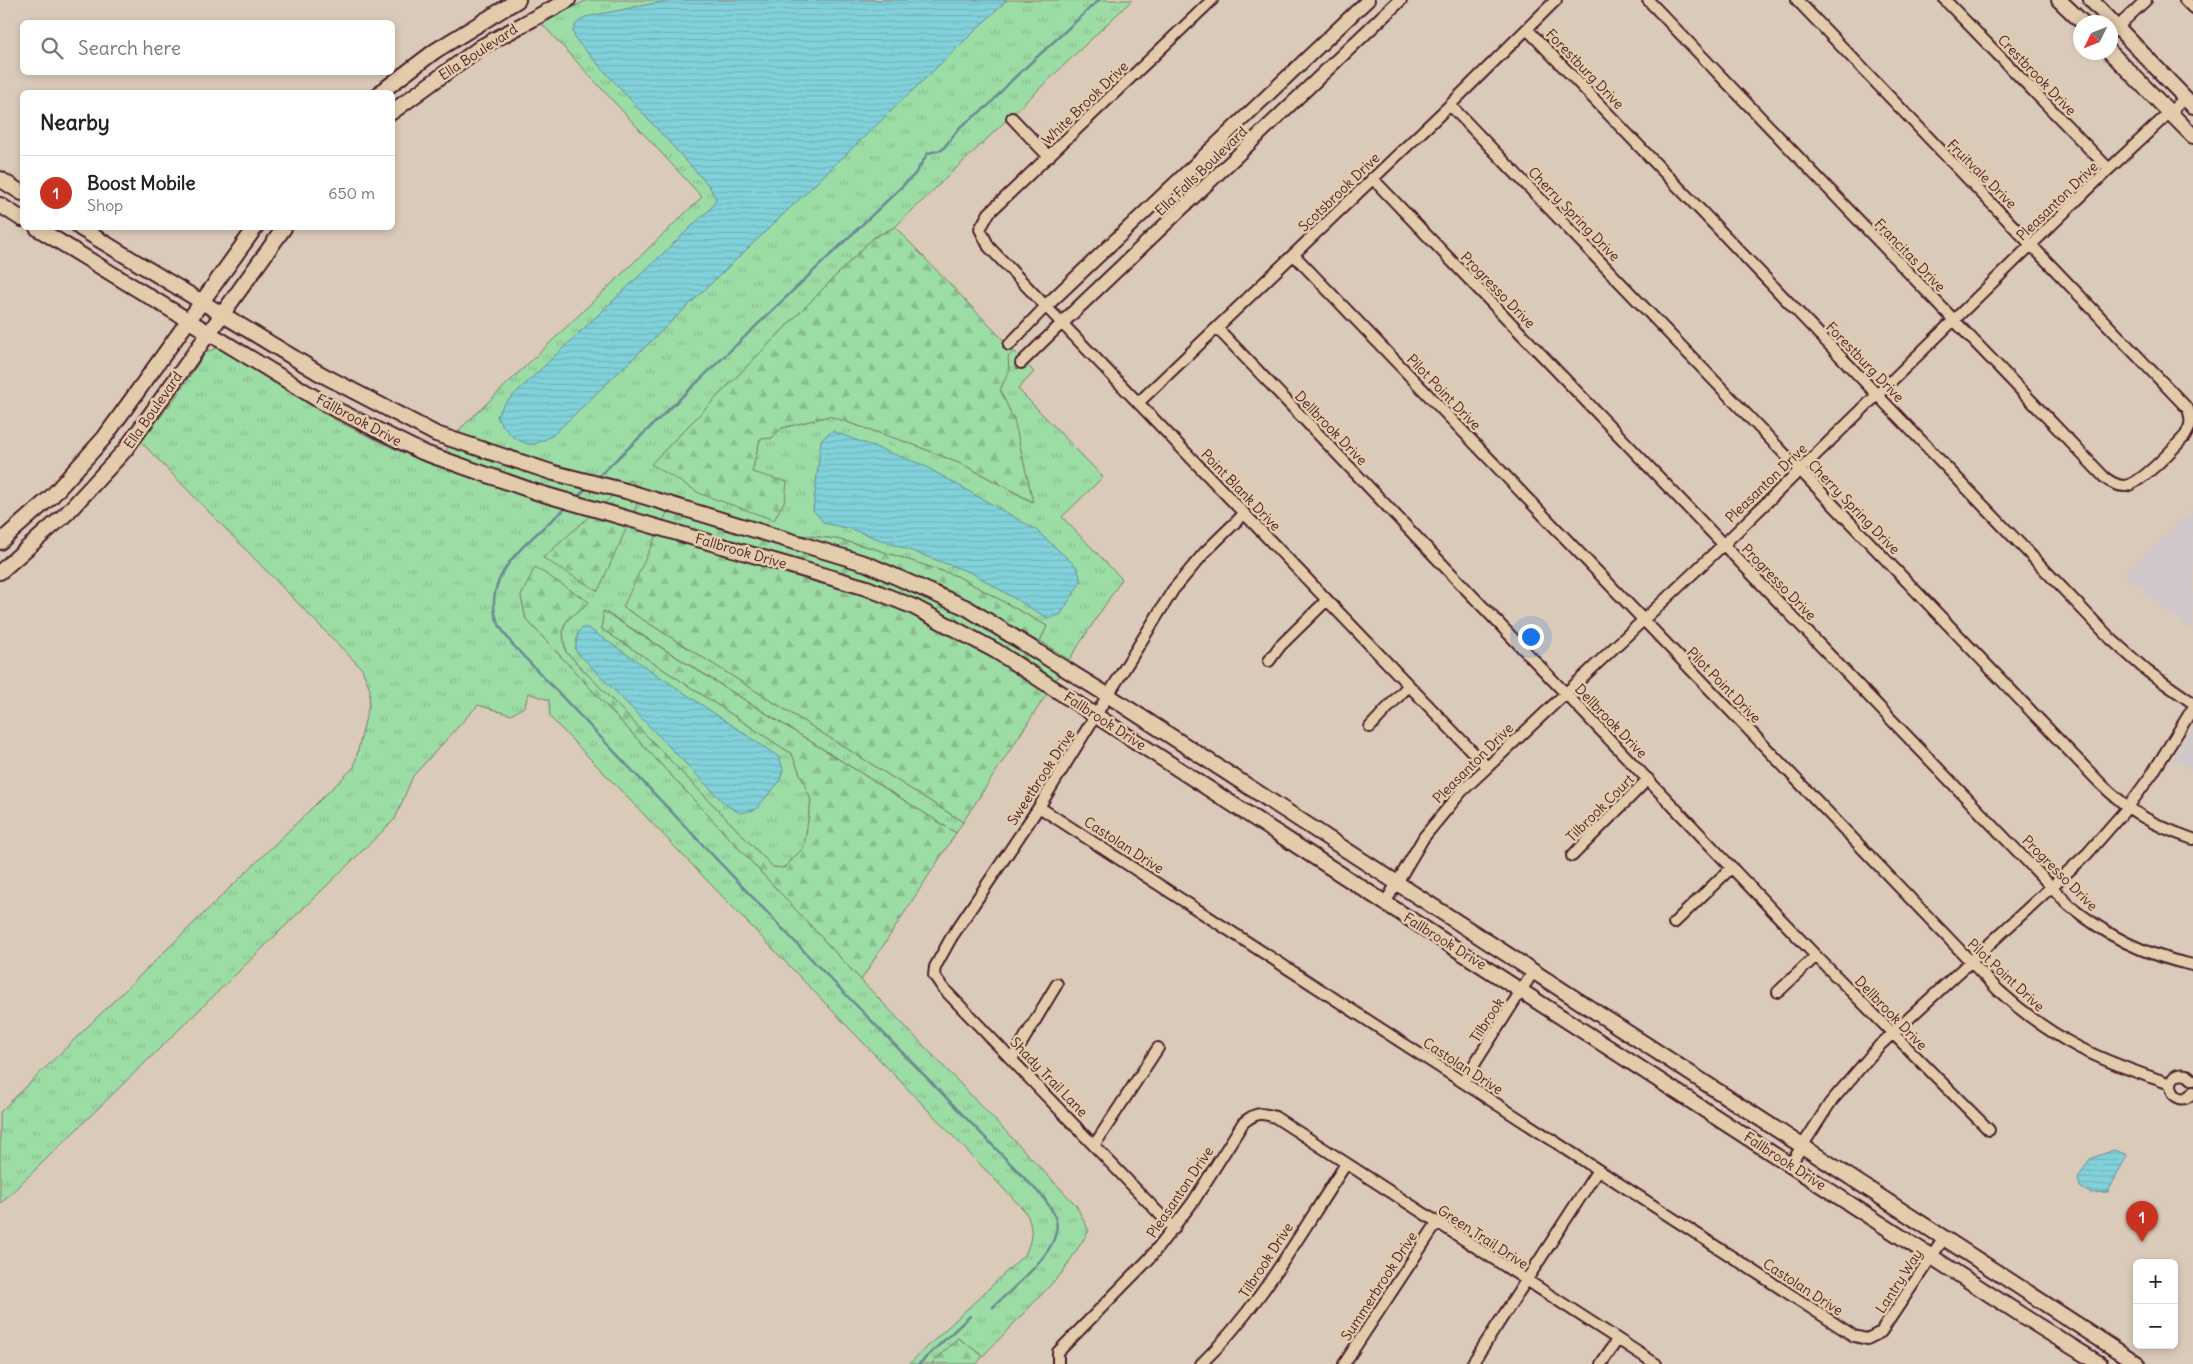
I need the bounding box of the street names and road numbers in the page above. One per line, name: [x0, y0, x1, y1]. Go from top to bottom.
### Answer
street label: Ella Boulevard: [435, 20, 521, 84]
street label: Forestburg Drive: [1542, 25, 1628, 113]
street label: Crestbrook Drive: [1994, 31, 2080, 119]
street label: White Brook Drive: [1038, 57, 1132, 149]
street label: Ella Falls Boulevard: [1151, 122, 1251, 220]
street label: Fruitvale Drive: [1943, 135, 2021, 213]
street label: Scotsbrook Drive: [1295, 149, 1383, 235]
street label: Pleasanton Drive: [2012, 158, 2102, 244]
street label: Cherry Spring Drive: [1524, 163, 1624, 265]
street label: Francitas Drive: [1871, 215, 1949, 295]
street label: Progresso Drive: [1457, 248, 1539, 332]
street label: Forestburg Drive: [1822, 318, 1908, 406]
street label: Pilot Point Drive: [1403, 350, 1485, 434]
street label: Ella Boulevard: [120, 368, 186, 452]
street label: Dellbrook Drive: [1291, 387, 1371, 469]
street label: Fallbrook Drive: [313, 390, 405, 450]
street label: Pleasanton Drive: [1721, 440, 1811, 526]
street label: Point Blank Drive: [1197, 445, 1285, 535]
street label: Cherry Spring Drive: [1804, 456, 1904, 558]
street label: Fallbrook Drive: [693, 529, 789, 573]
street label: Progresso Drive: [1738, 540, 1820, 624]
street label: Pilot Point Drive: [1683, 643, 1765, 727]
street label: Dellbrook Drive: [1571, 680, 1651, 762]
street label: Fallbrook Drive: [1061, 688, 1149, 754]
street label: Pleasanton Drive: [1429, 719, 1517, 807]
street label: Sweetbrook Drive: [1003, 726, 1079, 828]
street label: Tilbrook Court: [1562, 770, 1638, 846]
street label: Castolan Drive: [1081, 812, 1167, 878]
street label: Progresso Drive: [2018, 831, 2102, 915]
street label: Fallbrook Drive: [1400, 908, 1490, 974]
street label: Pilot Point Drive: [1964, 935, 2048, 1015]
street label: Dellbrook Drive: [1851, 972, 1931, 1054]
street label: Tilbrook: [1466, 994, 1508, 1046]
street label: Shady Trail Lane: [1006, 1033, 1092, 1121]
street label: Castolan Drive: [1420, 1033, 1506, 1099]
street label: Fallbrook Drive: [1741, 1128, 1829, 1194]
street label: Pleasanton Drive: [1143, 1143, 1217, 1241]
street label: Green Trail Drive: [1434, 1201, 1532, 1273]
street label: Tilbrook Drive: [1235, 1219, 1297, 1301]
street label: Summerbrook Drive: [1337, 1228, 1421, 1344]
street label: Lantry Way: [1871, 1245, 1927, 1317]
street label: Castolan Drive: [1760, 1254, 1846, 1320]

